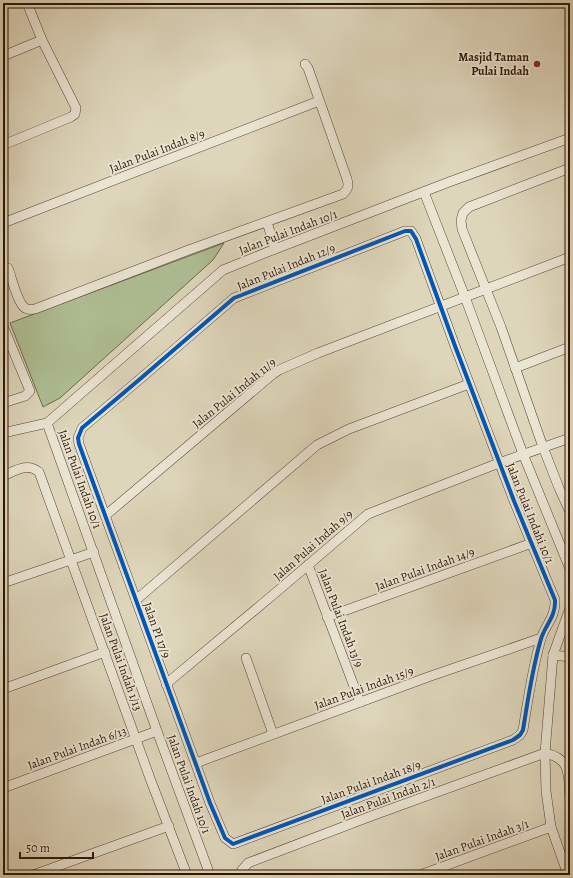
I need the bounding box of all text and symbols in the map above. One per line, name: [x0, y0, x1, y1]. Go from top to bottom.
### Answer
place label: Masjid Taman Pulai Indah: [458, 49, 529, 79]
marker: Masjid Taman Pulai Indah: [532, 59, 542, 69]
street label: Jalan Pulai Indah 8/9: [107, 125, 207, 177]
street label: Jalan Pulai Indah 10/1: [236, 206, 340, 258]
street label: Jalan Pulai Indah 12/9: [234, 240, 338, 294]
street label: Jalan Pulai Indah 11/9: [189, 354, 279, 432]
street label: Jalan Pulai Indah 10/1: [55, 427, 105, 531]
street label: Jalan Pulai Indahi 10/1: [502, 460, 558, 566]
street label: Jalan Pulai Indah 9/9: [270, 506, 356, 584]
street label: Jalan Pulai Indah 14/9: [373, 544, 477, 594]
street label: Jalan Pulai Indah 13/9: [315, 567, 367, 669]
street label: Jalan PI 17/9: [139, 600, 175, 660]
street label: Jalan Pulai Indah 1/13: [96, 611, 146, 713]
street label: Jalan Pulai Indah 15/9: [312, 663, 416, 713]
street label: Jalan Pulai Indah 6/13: [25, 723, 129, 773]
street label: Jalan Pulai Indah 10/1: [164, 732, 214, 836]
street label: Jalan Pulai Indah 18/9: [319, 757, 423, 807]
street label: Jalan Pulai Indah 2/1: [339, 773, 437, 823]
street label: Jalan Pulai Indah 3/1: [433, 816, 531, 864]
scale bar: [20, 834, 93, 860]
text: 50 m: [26, 840, 50, 856]

